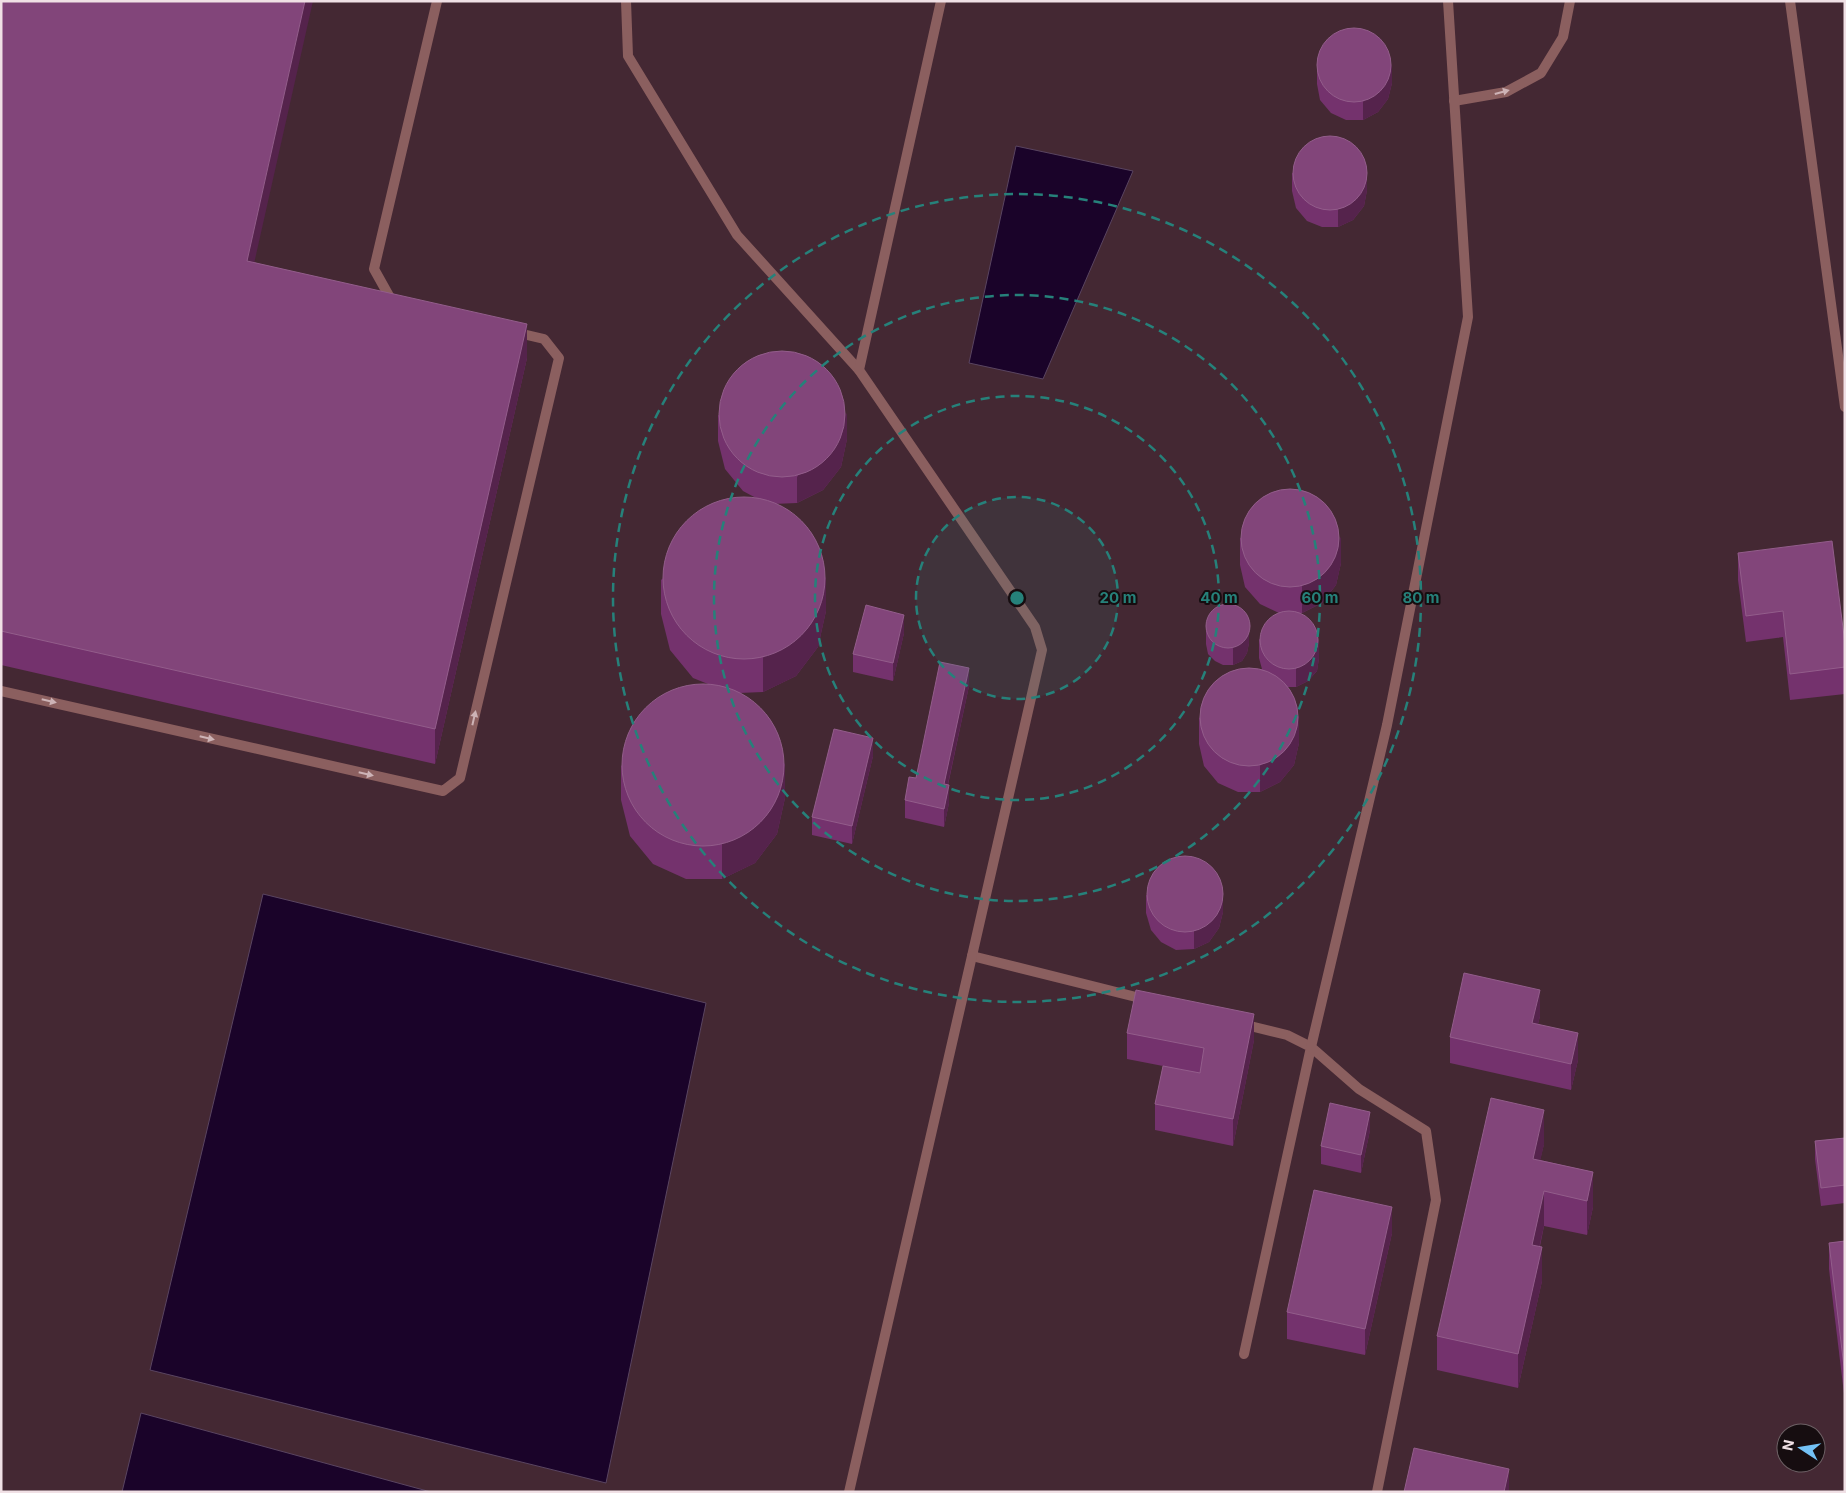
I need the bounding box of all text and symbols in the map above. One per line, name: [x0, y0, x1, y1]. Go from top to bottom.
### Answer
one-way arrow: [1494, 88, 1509, 96]
text: 20 m: [1100, 588, 1136, 607]
text: 40 m: [1200, 588, 1238, 607]
text: 60 m: [1301, 588, 1339, 607]
text: 80 m: [1402, 588, 1440, 607]
centre of rings: [1008, 589, 1026, 607]
one-way arrow: [41, 698, 57, 706]
one-way arrow: [470, 711, 478, 726]
one-way arrow: [200, 734, 216, 742]
one-way arrow: [358, 770, 373, 778]
north arrow: [1776, 1423, 1826, 1473]
text: N: [1778, 1438, 1797, 1452]

